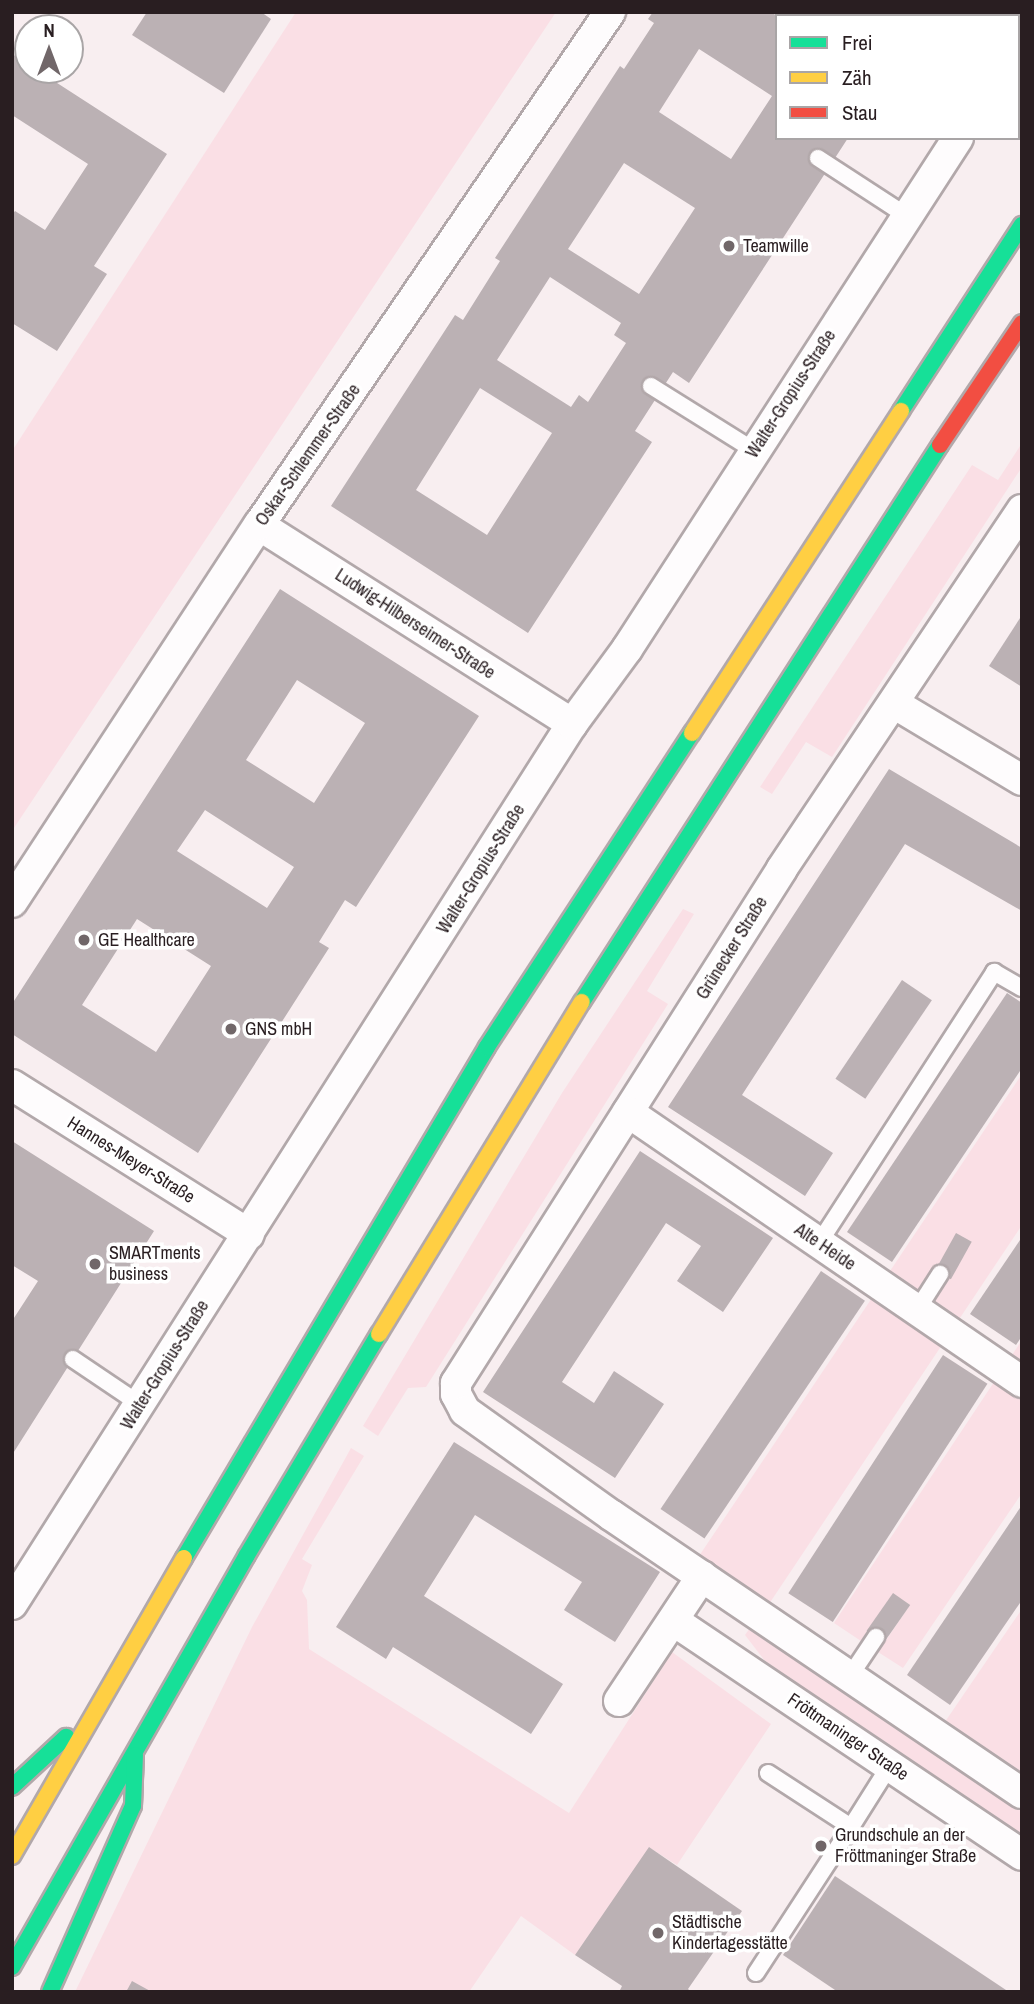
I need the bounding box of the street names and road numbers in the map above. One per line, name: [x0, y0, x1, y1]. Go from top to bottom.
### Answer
street label: Walter-Gropius-Straße: [741, 326, 841, 462]
street label: Oskar-Schlemmer-Straße: [251, 380, 365, 530]
street label: Ludwig-Hilberseimer-Straße: [331, 564, 499, 684]
street label: Walter-Gropius-Straße: [432, 800, 530, 938]
street label: Grünecker Straße: [692, 893, 772, 1003]
street label: Hannes-Meyer-Straße: [63, 1112, 199, 1208]
street label: Alte Heide: [790, 1219, 860, 1275]
street label: Walter-Gropius-Straße: [116, 1296, 214, 1434]
street label: Fröttmaninger Straße: [783, 1689, 913, 1785]

